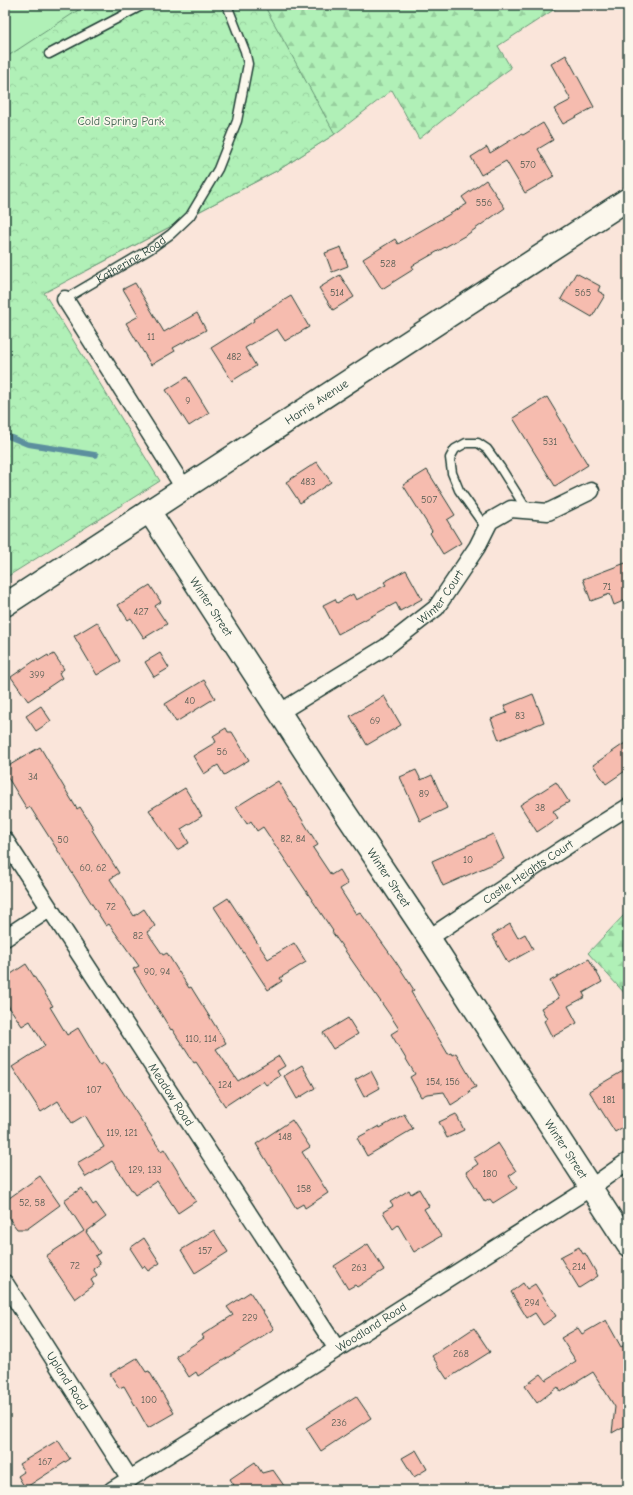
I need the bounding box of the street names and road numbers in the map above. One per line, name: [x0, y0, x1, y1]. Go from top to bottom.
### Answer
street label: Katherine Road: [94, 233, 169, 286]
street label: Harris Avenue: [282, 376, 351, 428]
street label: Winter Court: [415, 567, 467, 627]
street label: Winter Street: [187, 574, 236, 639]
street label: Castle Heights Court: [480, 837, 576, 907]
street label: Winter Street: [364, 846, 414, 910]
street label: Meadow Road: [146, 1061, 197, 1129]
street label: Winter Street: [541, 1117, 590, 1182]
street label: Woodland Road: [333, 1300, 409, 1355]
street label: Upland Road: [44, 1349, 91, 1413]

